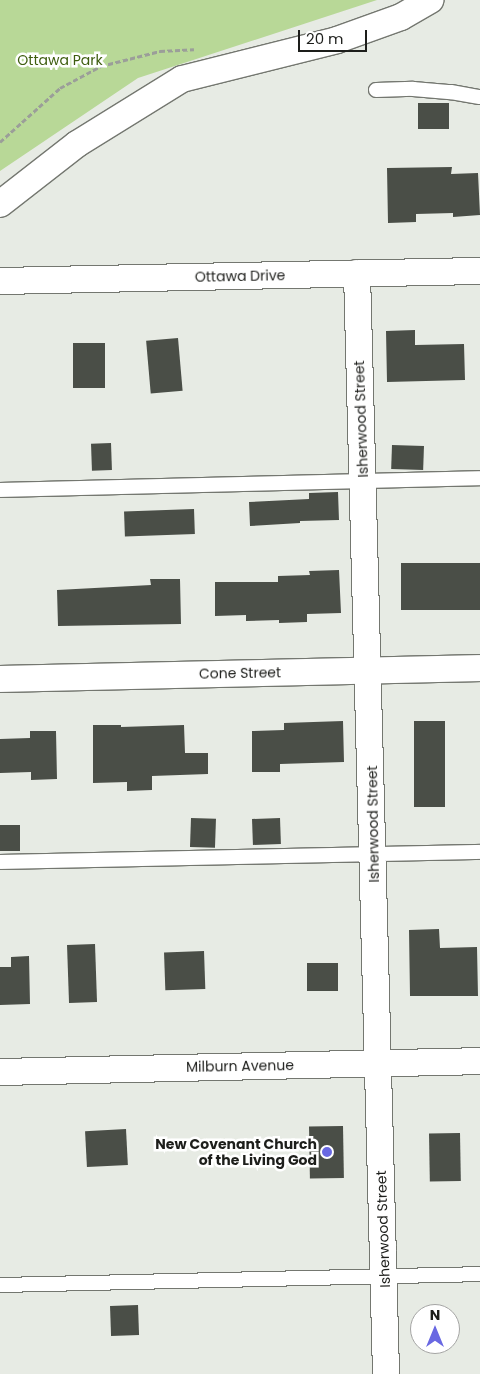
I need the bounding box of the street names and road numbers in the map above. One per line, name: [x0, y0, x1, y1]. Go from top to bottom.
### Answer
street label: Ottawa Drive: [195, 267, 285, 285]
street label: Isherwood Street: [351, 360, 371, 478]
street label: Cone Street: [199, 664, 281, 682]
street label: Isherwood Street: [364, 765, 382, 883]
street label: Milburn Avenue: [186, 1057, 294, 1075]
street label: Isherwood Street: [373, 1170, 393, 1288]

